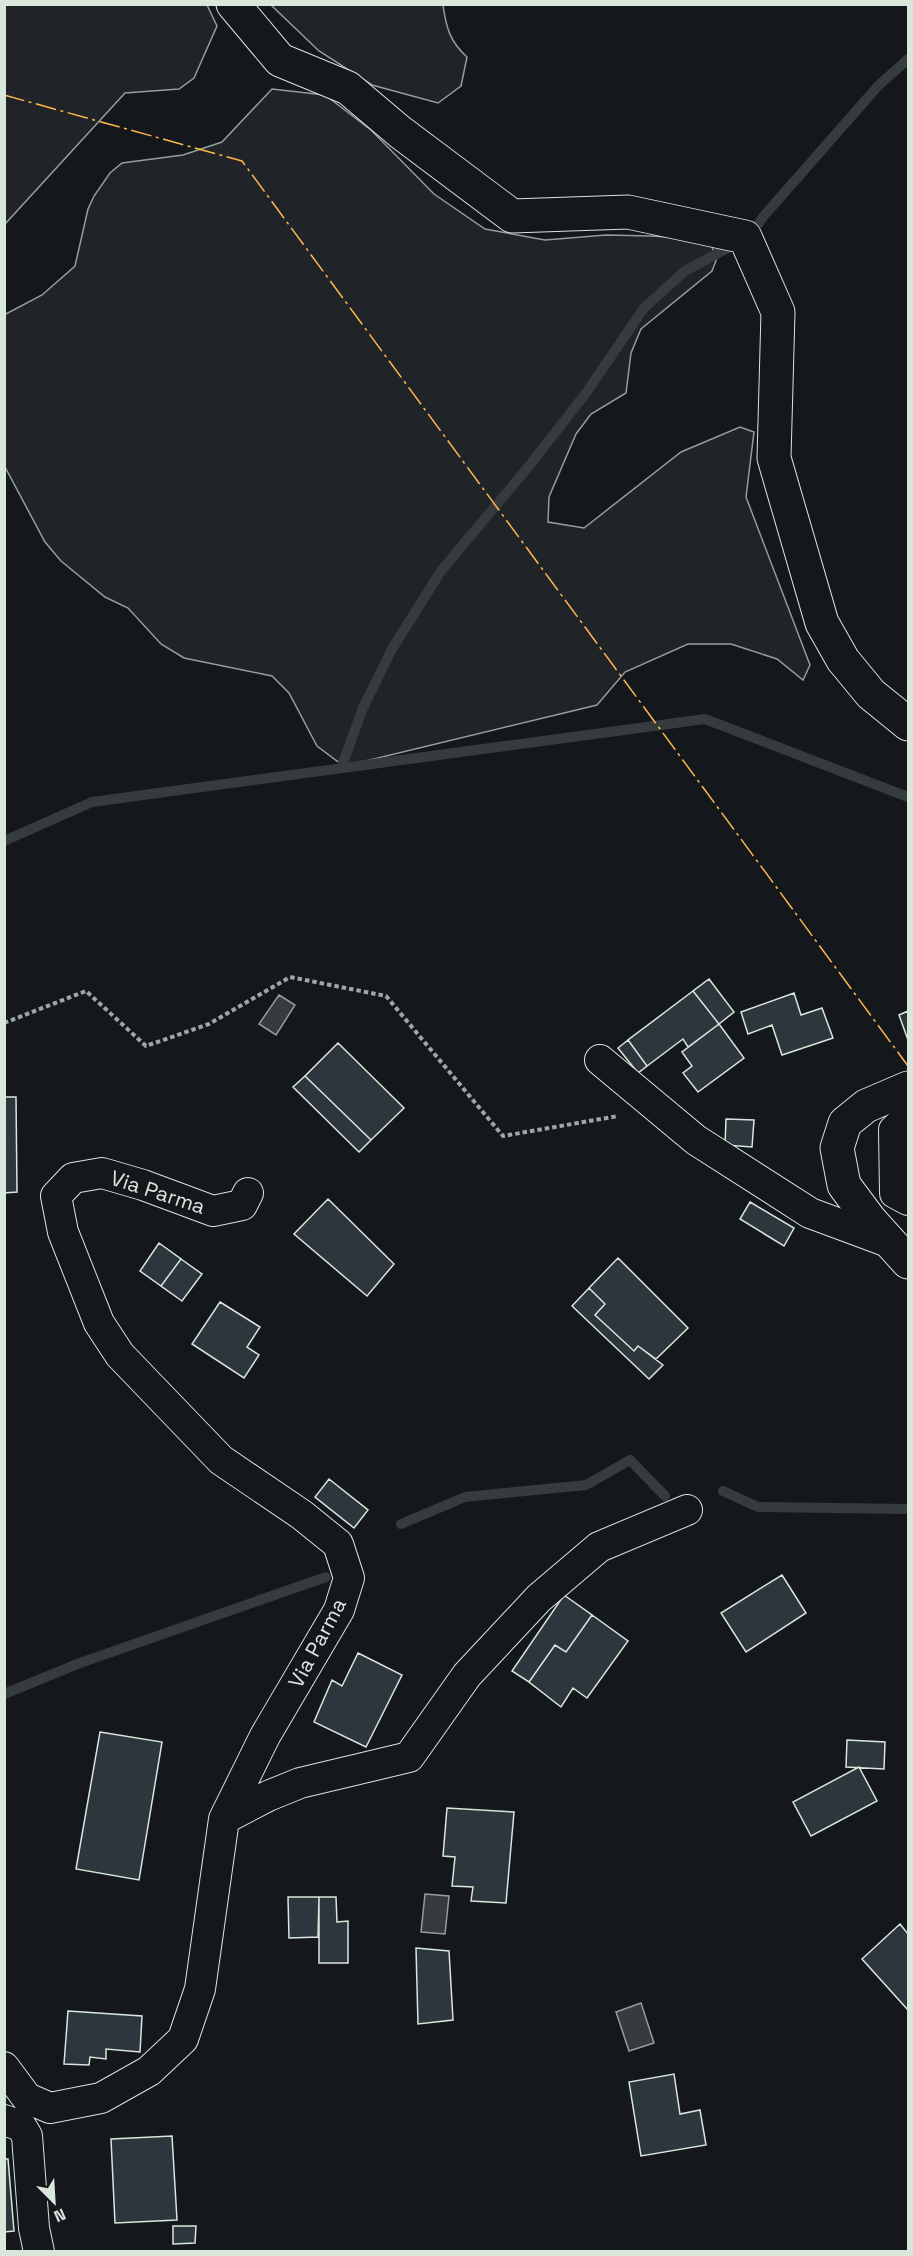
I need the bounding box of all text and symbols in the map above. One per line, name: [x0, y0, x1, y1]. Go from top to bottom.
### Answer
street label: Via Parma: [107, 1164, 209, 1220]
street label: Via Parma: [282, 1593, 352, 1693]
north arrow: [24, 2172, 84, 2232]
text: N: [51, 2203, 69, 2227]

